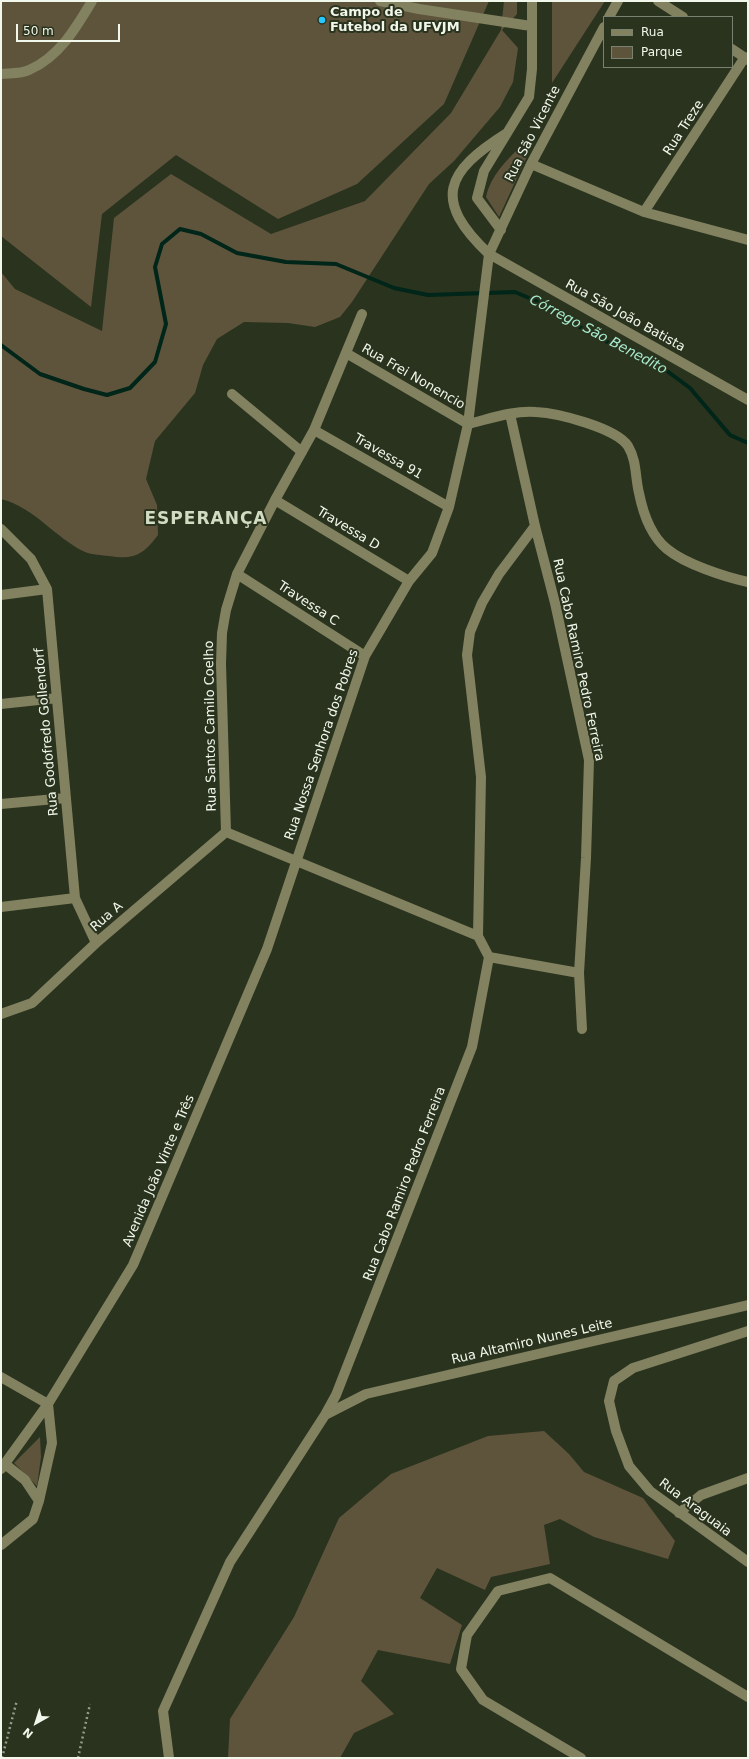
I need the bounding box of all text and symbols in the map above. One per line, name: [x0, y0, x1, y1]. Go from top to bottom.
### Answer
place label: Campo de Futebol da UFVJM: [330, 5, 460, 36]
marker: Campo de Futebol da UFVJM: [317, 15, 327, 25]
scale bar: [18, 16, 122, 42]
legend: [603, 16, 733, 68]
text: 50 m: [23, 24, 54, 38]
text: Rua: [641, 25, 664, 39]
text: Parque: [641, 45, 682, 59]
street label: Rua São Vicente: [502, 83, 564, 185]
street label: Rua Treze: [660, 97, 708, 159]
street label: Rua São João Batista: [562, 277, 688, 355]
water label: Córrego São Benedito: [526, 292, 670, 378]
street label: Rua Frei Nonencio: [358, 341, 468, 413]
street label: Travessa 91: [351, 431, 425, 483]
street label: Travessa D: [314, 504, 382, 554]
district label: ESPERANÇA: [144, 510, 268, 530]
street label: Rua Cabo Ramiro Pedro Ferreira: [549, 557, 607, 763]
street label: Travessa C: [275, 578, 341, 630]
street label: Rua Santos Camilo Coelho: [202, 640, 220, 812]
street label: Rua Godofredo Gollendorf: [32, 647, 62, 817]
street label: Rua Nossa Senhora dos Pobres: [282, 648, 362, 842]
street label: Rua A: [88, 899, 126, 935]
street label: Rua Cabo Ramiro Pedro Ferreira: [361, 1085, 449, 1283]
street label: Avenida João Vinte e Três: [120, 1093, 198, 1249]
street label: Rua Altamiro Nunes Leite: [450, 1316, 614, 1368]
street label: Rua Araguaia: [656, 1476, 734, 1540]
north arrow: [16, 1703, 56, 1743]
text: N: [20, 1725, 36, 1741]

